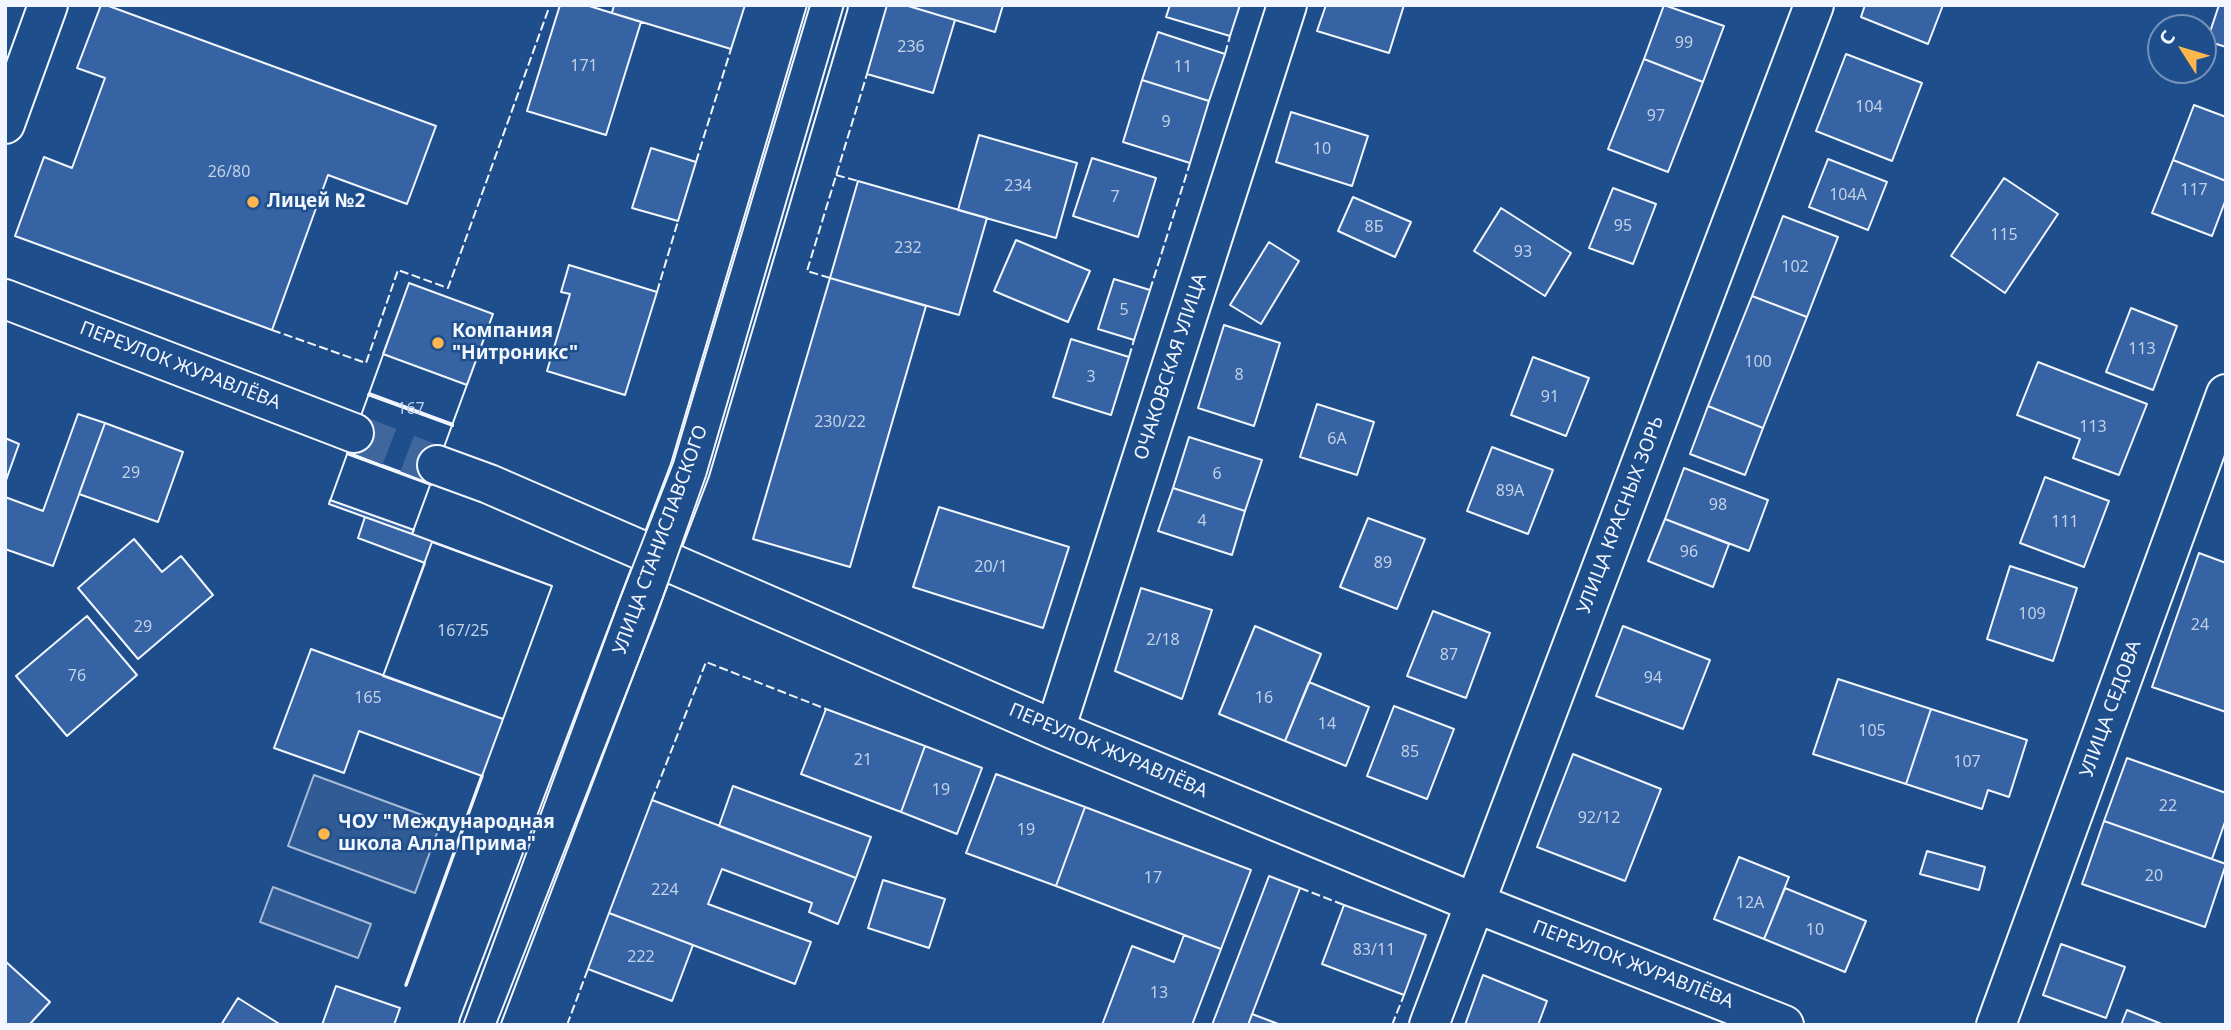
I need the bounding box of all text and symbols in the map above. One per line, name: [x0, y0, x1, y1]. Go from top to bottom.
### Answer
north arrow: [2147, 14, 2217, 84]
text: С: [2153, 25, 2181, 50]
house number: 99: [1675, 33, 1693, 53]
house number: 236: [897, 37, 925, 57]
house number: 171: [570, 56, 598, 76]
house number: 11: [1174, 57, 1192, 77]
house number: 104: [1855, 97, 1883, 117]
house number: 97: [1647, 106, 1665, 126]
house number: 9: [1161, 112, 1171, 132]
house number: 10: [1313, 139, 1331, 159]
house number: 26/80: [208, 162, 250, 182]
house number: 234: [1004, 176, 1032, 196]
house number: 117: [2180, 180, 2208, 200]
house number: 104А: [1829, 185, 1867, 205]
house number: 7: [1110, 187, 1120, 207]
place label: Лицей №2: [267, 191, 365, 213]
marker: Лицей №2: [245, 194, 261, 210]
house number: 95: [1614, 216, 1632, 236]
house number: 8Б: [1365, 217, 1383, 237]
house number: 115: [1990, 225, 2018, 245]
house number: 232: [894, 238, 922, 258]
house number: 93: [1514, 242, 1532, 262]
house number: 102: [1781, 257, 1809, 277]
street label: ОЧАКОВСКАЯ УЛИЦА: [1130, 271, 1212, 463]
house number: 5: [1119, 300, 1129, 320]
street label: ПЕРЕУЛОК ЖУРАВЛЁВА: [76, 317, 284, 415]
place label: Компания "Нитроникс": [452, 321, 578, 365]
marker: Компания "Нитроникс": [430, 335, 446, 351]
house number: 113: [2128, 339, 2156, 359]
house number: 100: [1744, 352, 1772, 372]
house number: 8: [1234, 365, 1244, 385]
house number: 3: [1086, 367, 1096, 387]
house number: 91: [1541, 387, 1559, 407]
house number: 167: [397, 399, 425, 419]
house number: 230/22: [814, 412, 866, 432]
street label: УЛИЦА КРАСНЫХ ЗОРЬ: [1573, 413, 1669, 617]
house number: 113: [2079, 417, 2107, 437]
street label: УЛИЦА СТАНИСЛАВСКОГО: [609, 422, 713, 658]
house number: 6А: [1327, 429, 1347, 449]
house number: 29: [122, 463, 140, 483]
house number: 6: [1212, 464, 1222, 484]
house number: 89А: [1496, 481, 1524, 501]
house number: 98: [1709, 495, 1727, 515]
house number: 4: [1197, 511, 1207, 531]
house number: 111: [2051, 512, 2079, 532]
house number: 96: [1680, 542, 1698, 562]
house number: 89: [1374, 553, 1392, 573]
house number: 20/1: [974, 557, 1008, 577]
house number: 109: [2018, 604, 2046, 624]
house number: 24: [2191, 615, 2209, 635]
house number: 29: [134, 617, 152, 637]
house number: 167/25: [437, 621, 489, 641]
house number: 2/18: [1146, 630, 1180, 650]
street label: УЛИЦА СЕДОВА: [2076, 637, 2146, 781]
house number: 87: [1440, 645, 1458, 665]
house number: 76: [68, 666, 86, 686]
house number: 94: [1644, 668, 1662, 688]
house number: 165: [354, 688, 382, 708]
house number: 16: [1255, 688, 1273, 708]
street label: ПЕРЕУЛОК ЖУРАВЛЁВА: [1005, 699, 1211, 803]
house number: 14: [1318, 714, 1336, 734]
house number: 105: [1858, 721, 1886, 741]
house number: 85: [1401, 742, 1419, 762]
house number: 21: [854, 750, 872, 770]
house number: 107: [1953, 752, 1981, 772]
house number: 19: [932, 780, 950, 800]
house number: 22: [2159, 796, 2177, 816]
house number: 92/12: [1578, 808, 1620, 828]
place label: ЧОУ "Международная школа Алла Прима": [338, 812, 555, 856]
house number: 19: [1017, 820, 1035, 840]
marker: ЧОУ "Международная школа Алла Прима": [316, 826, 332, 842]
house number: 20: [2145, 866, 2163, 886]
house number: 17: [1144, 868, 1162, 888]
house number: 224: [651, 880, 679, 900]
house number: 12А: [1736, 893, 1764, 913]
street label: ПЕРЕУЛОК ЖУРАВЛЁВА: [1529, 916, 1737, 1014]
house number: 10: [1806, 920, 1824, 940]
house number: 83/11: [1353, 940, 1395, 960]
house number: 222: [627, 947, 655, 967]
house number: 13: [1150, 983, 1168, 1003]

